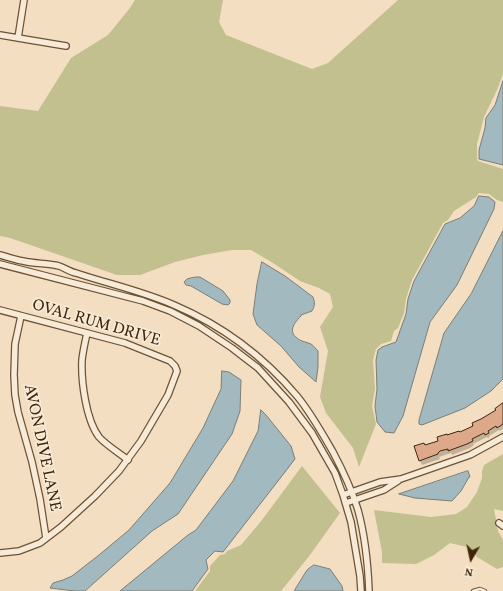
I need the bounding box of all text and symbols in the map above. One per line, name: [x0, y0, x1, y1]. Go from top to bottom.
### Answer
street label: OVAL RUM DRIVE: [30, 297, 162, 351]
street label: AVON DIVE LANE: [18, 383, 64, 513]
north arrow: [451, 539, 491, 579]
text: N: [464, 563, 474, 579]

